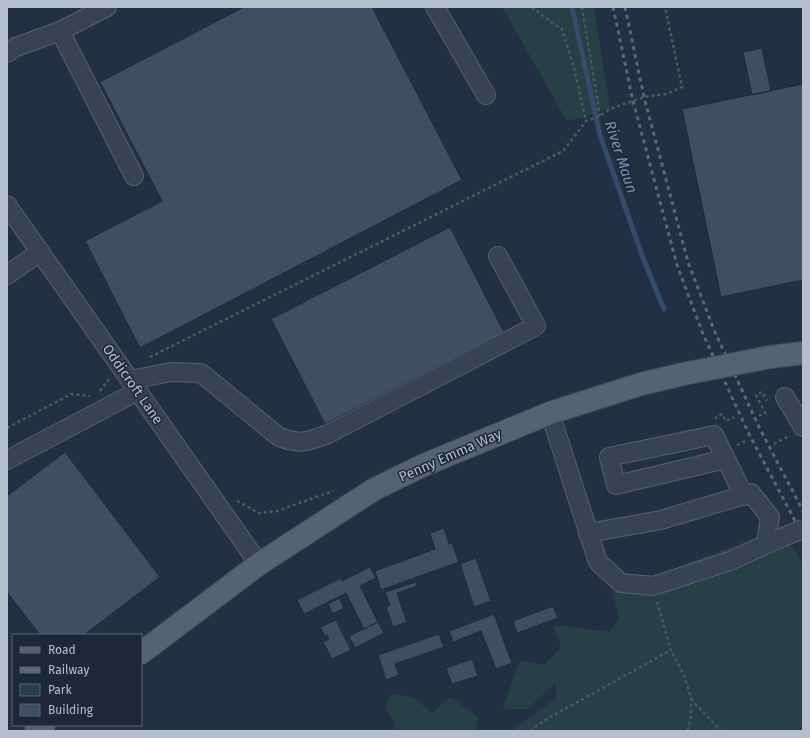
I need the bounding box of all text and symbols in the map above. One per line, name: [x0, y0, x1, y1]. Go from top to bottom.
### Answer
water label: River Maun: [601, 118, 641, 196]
street label: Oddicroft Lane: [99, 341, 167, 428]
street label: Penny Emma Way: [396, 425, 504, 486]
legend: [12, 634, 142, 726]
text: Road: [48, 643, 76, 657]
text: Railway: [48, 663, 89, 677]
text: Park: [48, 683, 72, 697]
text: Building: [48, 703, 94, 717]

